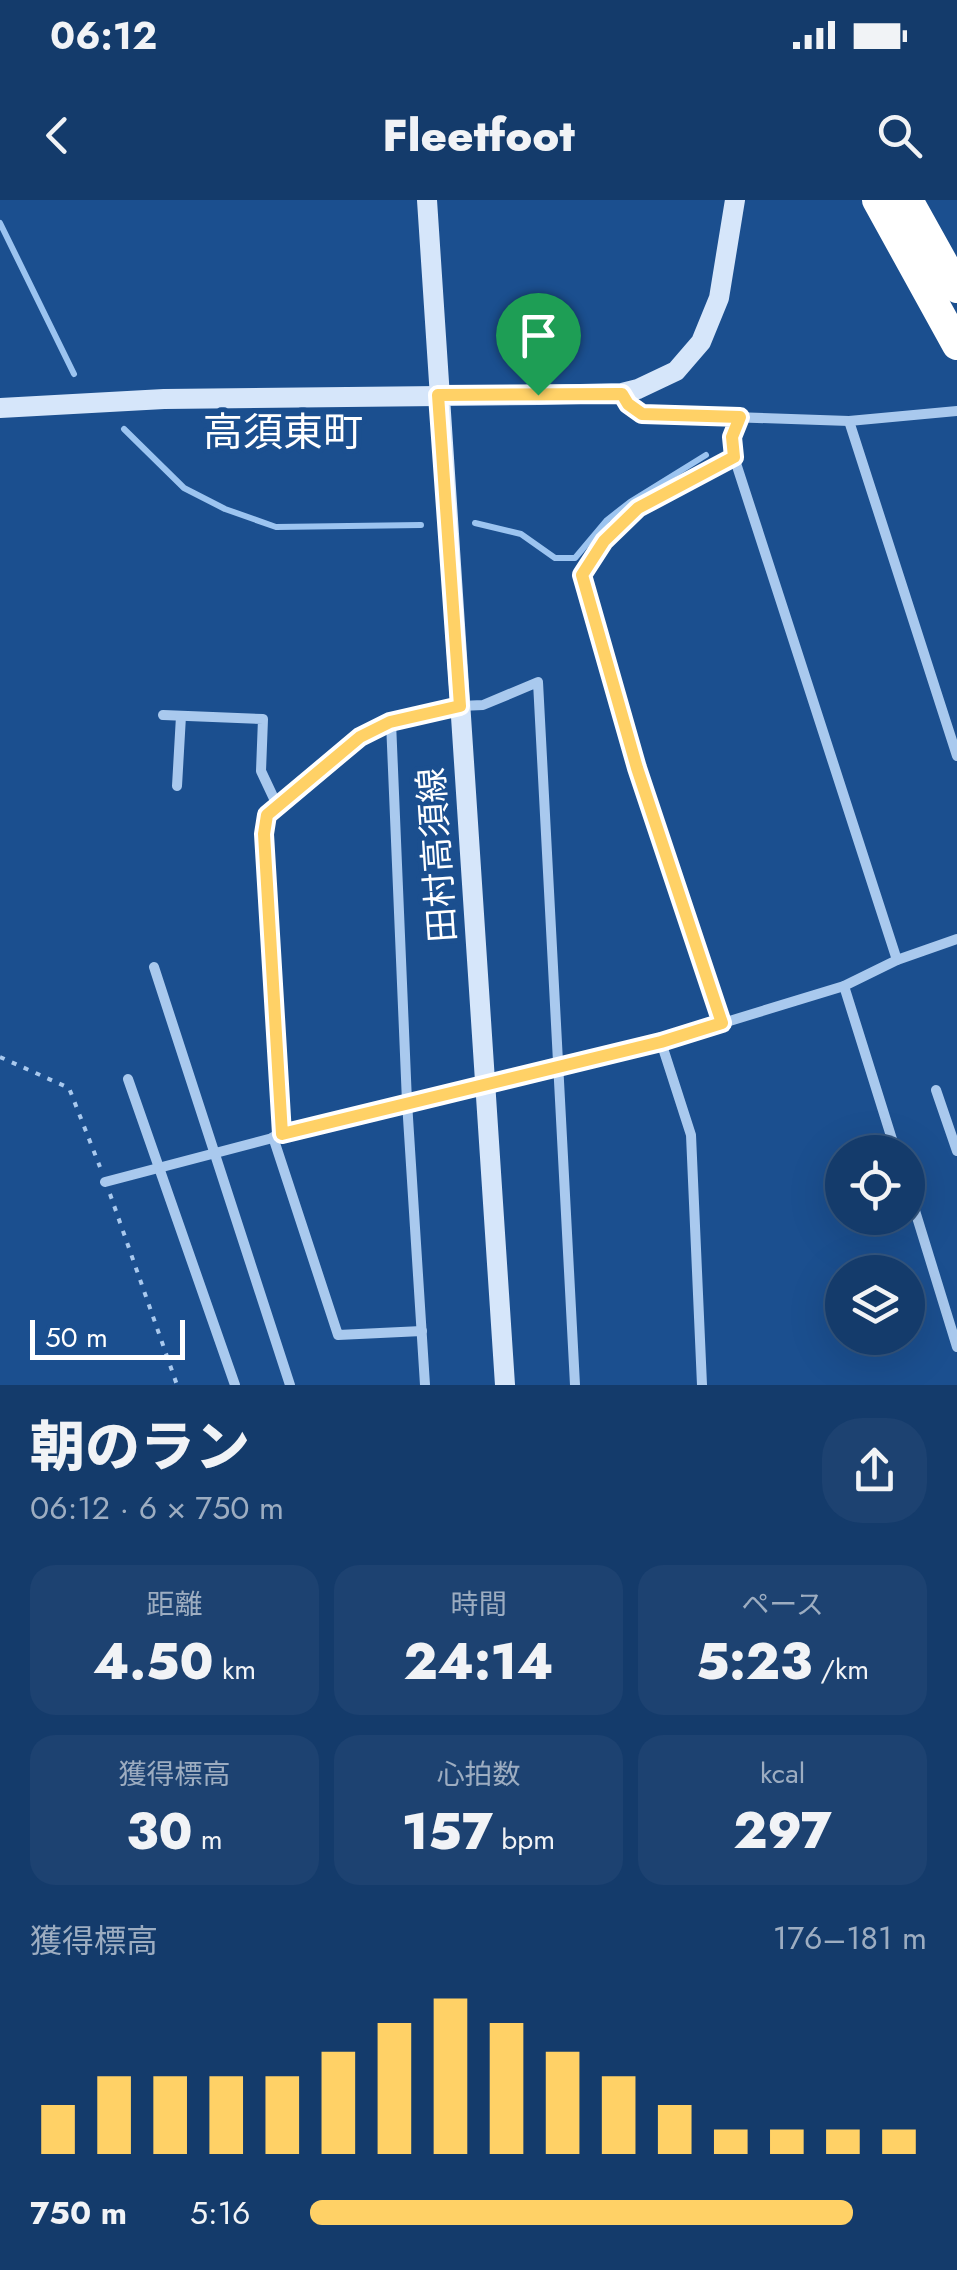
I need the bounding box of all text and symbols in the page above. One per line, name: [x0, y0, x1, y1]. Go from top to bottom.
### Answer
text: 06:12: [50, 8, 157, 63]
text: Fleetfoot: [382, 103, 575, 168]
icon: back: [30, 108, 85, 163]
icon: search: [872, 108, 927, 163]
pin: [496, 293, 581, 396]
icon: arrive: [511, 308, 566, 363]
district label: 高須東町: [203, 403, 363, 461]
street label: 田村高須線: [406, 766, 468, 944]
map controls: [825, 1135, 925, 1355]
button: locate: [825, 1135, 925, 1235]
button: layers: [825, 1255, 925, 1355]
scale bar: [30, 1315, 185, 1360]
text: 50 m: [45, 1317, 108, 1358]
text: 朝のラン: [30, 1407, 250, 1487]
button: share: [822, 1418, 927, 1523]
text: 06:12 · 6 × 750 m: [30, 1485, 284, 1531]
text: 距離: [146, 1584, 203, 1625]
text: 時間: [450, 1584, 507, 1625]
text: ペース: [741, 1584, 824, 1625]
text: 4.50: [93, 1625, 214, 1698]
text: 24:14: [403, 1625, 554, 1698]
text: 5:23: [696, 1625, 812, 1698]
text: km: [214, 1649, 256, 1690]
text: /km: [812, 1649, 869, 1690]
text: kcal: [760, 1753, 805, 1794]
text: 獲得標高: [118, 1754, 231, 1795]
text: 心拍数: [436, 1754, 521, 1795]
text: 297: [733, 1794, 832, 1867]
text: 30: [126, 1795, 192, 1868]
text: 157: [402, 1795, 493, 1868]
text: m: [192, 1819, 223, 1860]
text: bpm: [493, 1819, 555, 1860]
text: 176–181 m: [773, 1915, 927, 1961]
text: 獲得標高: [30, 1918, 158, 1964]
text: 750 m: [30, 2190, 127, 2236]
text: 5:16: [190, 2190, 250, 2236]

